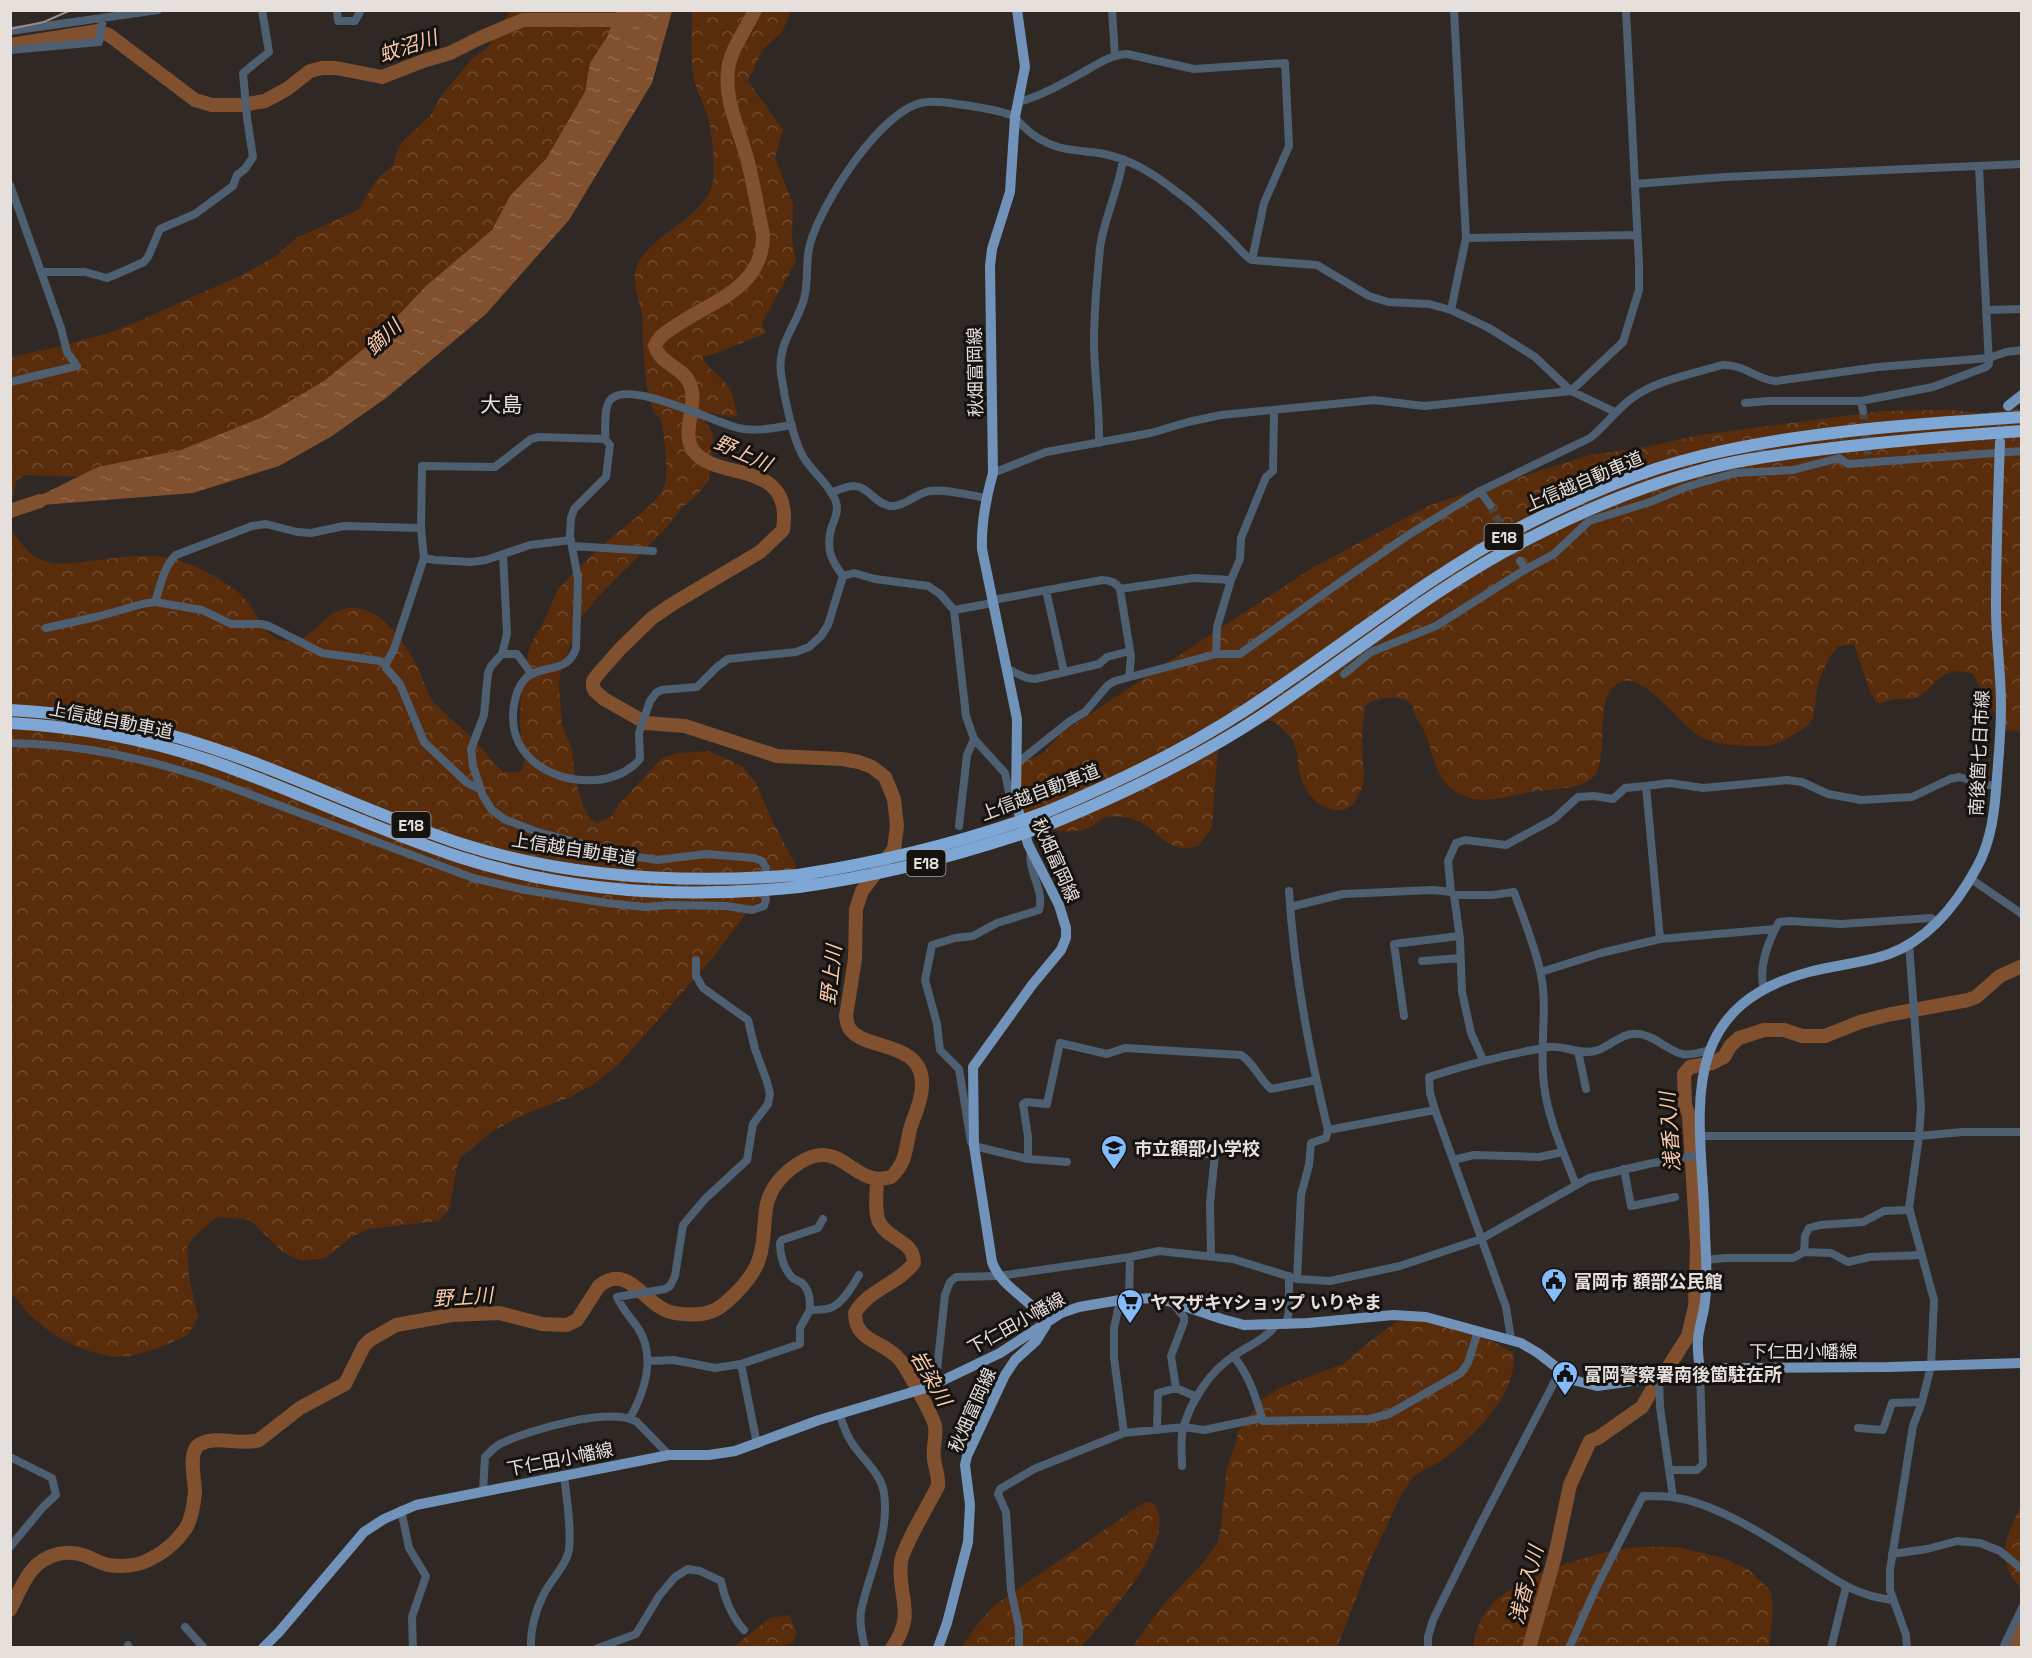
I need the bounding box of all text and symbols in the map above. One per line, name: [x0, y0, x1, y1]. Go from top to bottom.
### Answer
water label: 蚊沼川: [375, 24, 442, 68]
water label: 鏑川: [360, 312, 408, 360]
street label: 秋畑富岡線: [963, 327, 987, 417]
district label: 大島: [480, 391, 522, 418]
water label: 野上川: [710, 429, 778, 478]
street label: 上信越自動車道: [1522, 446, 1646, 516]
road number: E18: [1484, 524, 1524, 550]
street label: 南後箇七日市線: [1964, 689, 1994, 817]
street label: 上信越自動車道: [47, 697, 175, 743]
street label: 上信越自動車道: [977, 759, 1103, 825]
road number: E18: [392, 812, 430, 838]
street label: 秋畑富岡線: [1027, 814, 1085, 906]
street label: 上信越自動車道: [510, 828, 638, 870]
road number: E18: [906, 850, 946, 876]
water label: 野上川: [815, 942, 847, 1006]
water label: 浅香入川: [1654, 1089, 1686, 1173]
school or university icon: 市立額部小学校: [1099, 1133, 1129, 1171]
place label: 市立額部小学校: [1134, 1137, 1260, 1160]
public building icon: 富岡市 額部公民館: [1539, 1266, 1569, 1304]
place label: 富岡市 額部公民館: [1574, 1270, 1723, 1293]
water label: 野上川: [432, 1282, 496, 1312]
street label: 下仁田小幡線: [963, 1287, 1069, 1359]
supermarket icon: ヤマザキYショップ いりやま: [1115, 1287, 1145, 1325]
place label: ヤマザキYショップ いりやま: [1150, 1291, 1382, 1314]
street label: 下仁田小幡線: [1749, 1340, 1857, 1363]
water label: 岩染川: [905, 1346, 958, 1412]
public building icon: 富岡警察署南後箇駐在所: [1550, 1359, 1580, 1397]
place label: 富岡警察署南後箇駐在所: [1584, 1363, 1782, 1386]
street label: 秋畑富岡線: [943, 1364, 1001, 1456]
street label: 下仁田小幡線: [505, 1437, 615, 1481]
water label: 浅香入川: [1503, 1541, 1549, 1627]

